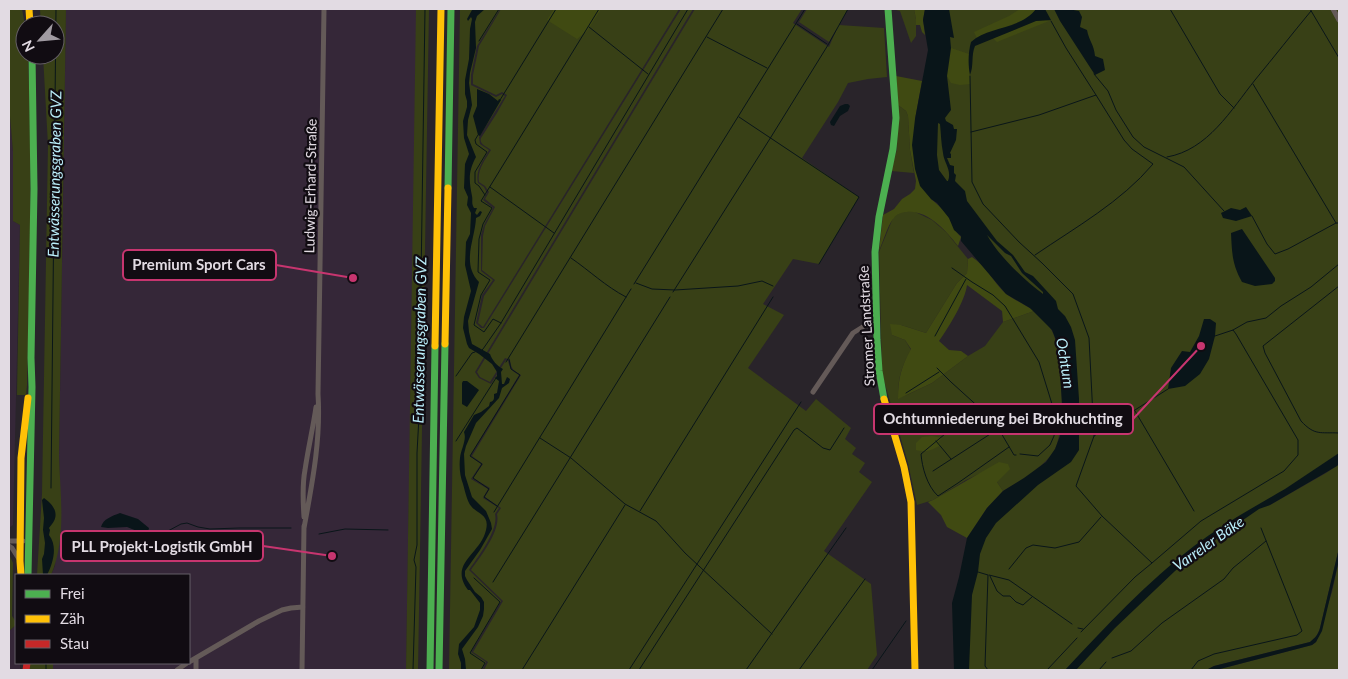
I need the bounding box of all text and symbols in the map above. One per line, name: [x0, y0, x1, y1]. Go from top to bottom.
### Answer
north arrow: [15, 15, 65, 65]
text: N: [18, 37, 38, 55]
water label: Entwässerungsgraben GVZ: [44, 90, 64, 258]
street label: Ludwig-Erhard-Straße: [300, 119, 320, 253]
callout: Premium Sport Cars: [123, 250, 276, 280]
text: Premium Sport Cars: [132, 255, 266, 273]
water label: Entwässerungsgraben GVZ: [409, 256, 429, 424]
street label: Stromer Landstraße: [854, 265, 878, 387]
water label: Ochtum: [1053, 336, 1079, 390]
callout: Ochtumniederung bei Brokhuchting: [874, 404, 1133, 434]
text: Ochtumniederung bei Brokhuchting: [883, 409, 1123, 427]
water label: Varreler Bäke: [1169, 512, 1247, 574]
callout: PLL Projekt-Logistik GmbH: [61, 531, 263, 561]
text: PLL Projekt-Logistik GmbH: [71, 537, 253, 555]
legend: [15, 574, 190, 664]
text: Frei: [60, 584, 85, 602]
text: Zäh: [60, 609, 85, 627]
text: Stau: [60, 634, 89, 652]

